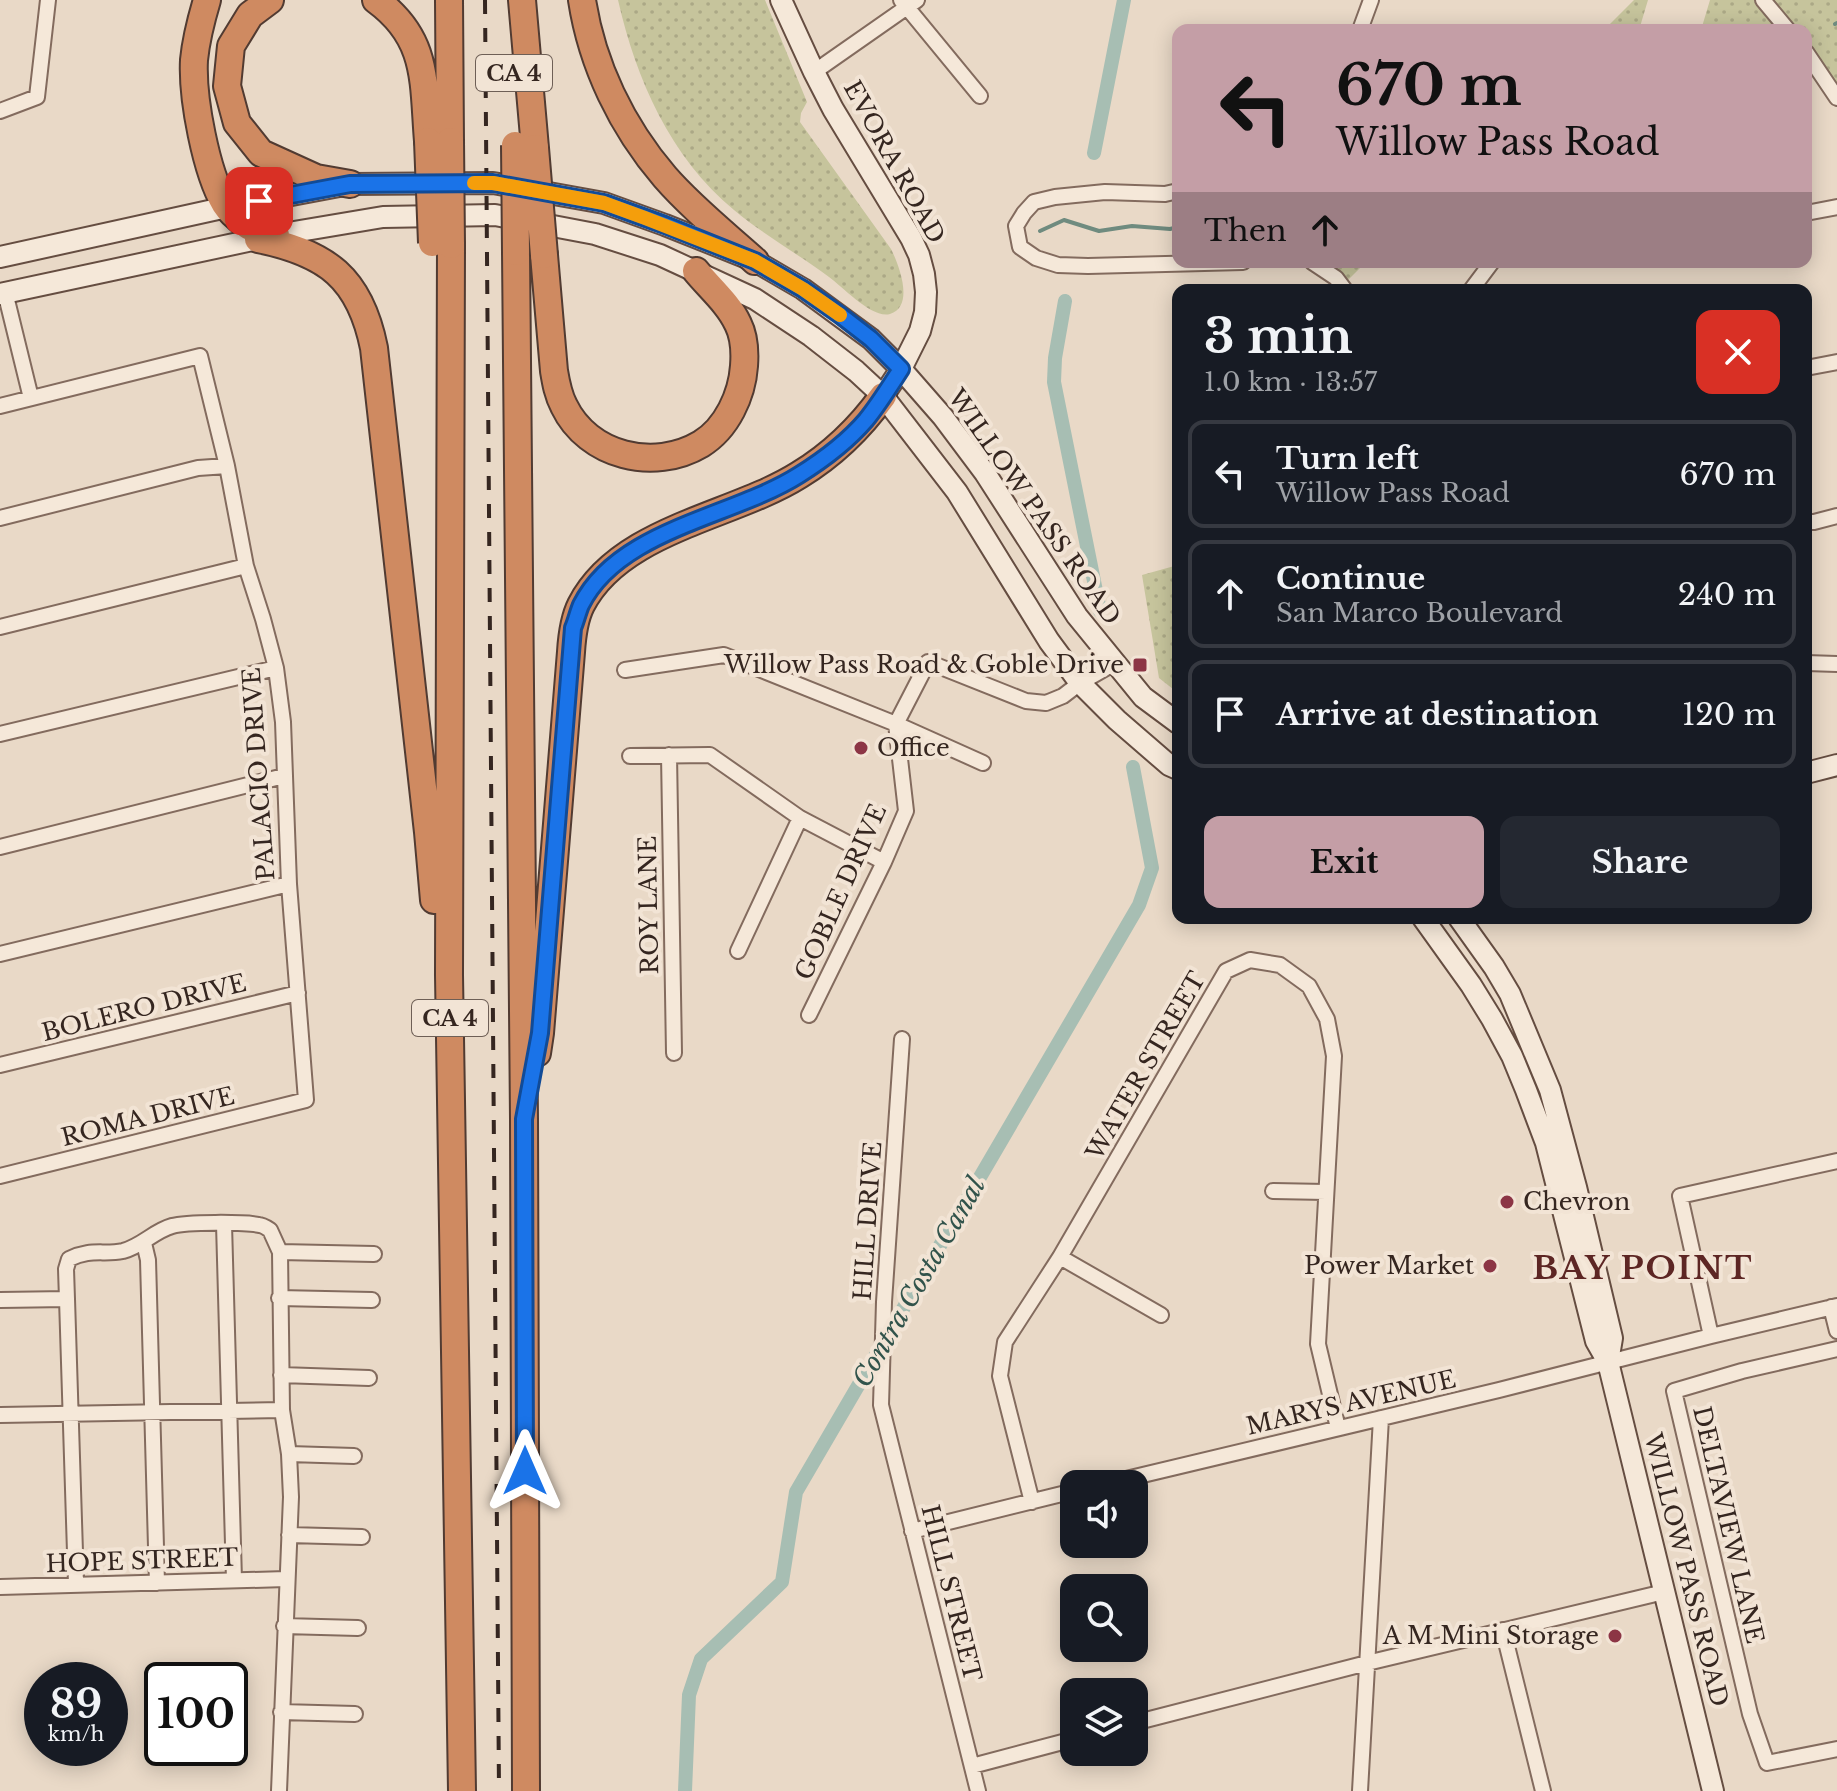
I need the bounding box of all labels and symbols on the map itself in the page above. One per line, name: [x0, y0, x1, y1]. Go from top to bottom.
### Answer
road number: CA 4: [476, 55, 552, 91]
street label: EVORA ROAD: [838, 75, 951, 248]
pin: [225, 167, 293, 235]
street label: WILLOW PASS ROAD: [941, 383, 1127, 630]
place label: Willow Pass Road & Goble Drive: [723, 650, 1124, 679]
marker: Willow Pass Road & Goble Drive: [1131, 656, 1149, 674]
street label: PALACIO DRIVE: [237, 666, 280, 882]
place label: Office: [877, 733, 950, 762]
marker: Office: [852, 739, 870, 757]
street label: GOBLE DRIVE: [789, 799, 892, 984]
street label: ROY LANE: [633, 835, 664, 975]
street label: WATER STREET: [1079, 966, 1211, 1166]
street label: BOLERO DRIVE: [39, 968, 249, 1047]
road number: CA 4: [412, 1000, 488, 1036]
street label: ROMA DRIVE: [58, 1081, 237, 1152]
street label: HILL DRIVE: [847, 1141, 888, 1301]
water label: Contra Costa Canal: [846, 1171, 993, 1393]
place label: Chevron: [1523, 1187, 1630, 1216]
marker: Chevron: [1498, 1193, 1516, 1211]
district label: BAY POINT: [1532, 1248, 1754, 1288]
place label: Power Market: [1304, 1251, 1474, 1280]
marker: Power Market: [1481, 1257, 1499, 1275]
street label: MARYS AVENUE: [1243, 1364, 1459, 1441]
street label: DELTAVIEW LANE: [1687, 1403, 1770, 1646]
position arrow: [483, 1429, 567, 1513]
street label: WILLOW PASS ROAD: [1638, 1429, 1735, 1710]
street label: HILL STREET: [916, 1502, 987, 1684]
street label: HOPE STREET: [45, 1543, 239, 1578]
place label: A M Mini Storage: [1382, 1621, 1599, 1650]
marker: A M Mini Storage: [1606, 1627, 1624, 1645]
speed limit sign: 100: [144, 1662, 248, 1766]

